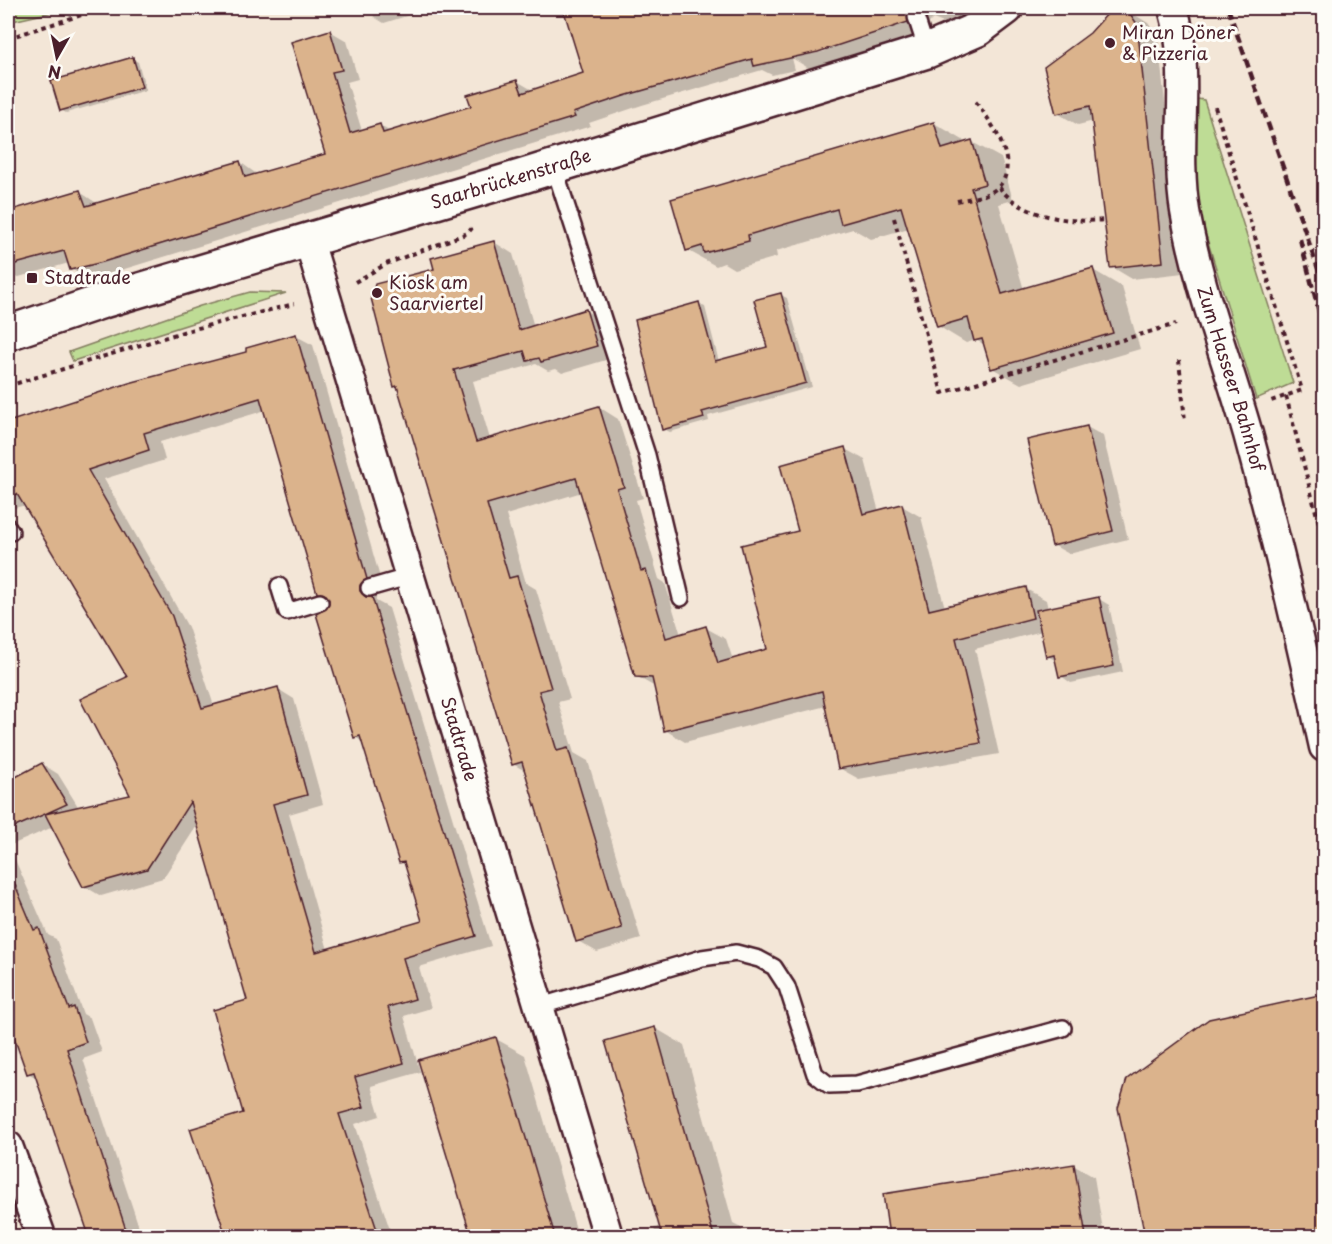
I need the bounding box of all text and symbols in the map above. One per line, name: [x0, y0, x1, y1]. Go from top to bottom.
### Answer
place label: Miran Döner & Pizzeria: [1122, 18, 1235, 66]
north arrow: [27, 27, 87, 87]
marker: Miran Döner & Pizzeria: [1103, 36, 1117, 50]
text: N: [46, 60, 63, 86]
street label: Saarbrückenstraße: [427, 141, 594, 215]
place label: Stadtrade: [44, 263, 131, 290]
place label: Kiosk am Saarviertel: [389, 268, 484, 316]
marker: Stadtrade: [25, 271, 39, 285]
street label: Zum Hasseer Bahnhof: [1191, 283, 1273, 476]
marker: Kiosk am Saarviertel: [370, 286, 384, 300]
street label: Stadtrade: [435, 693, 486, 784]

